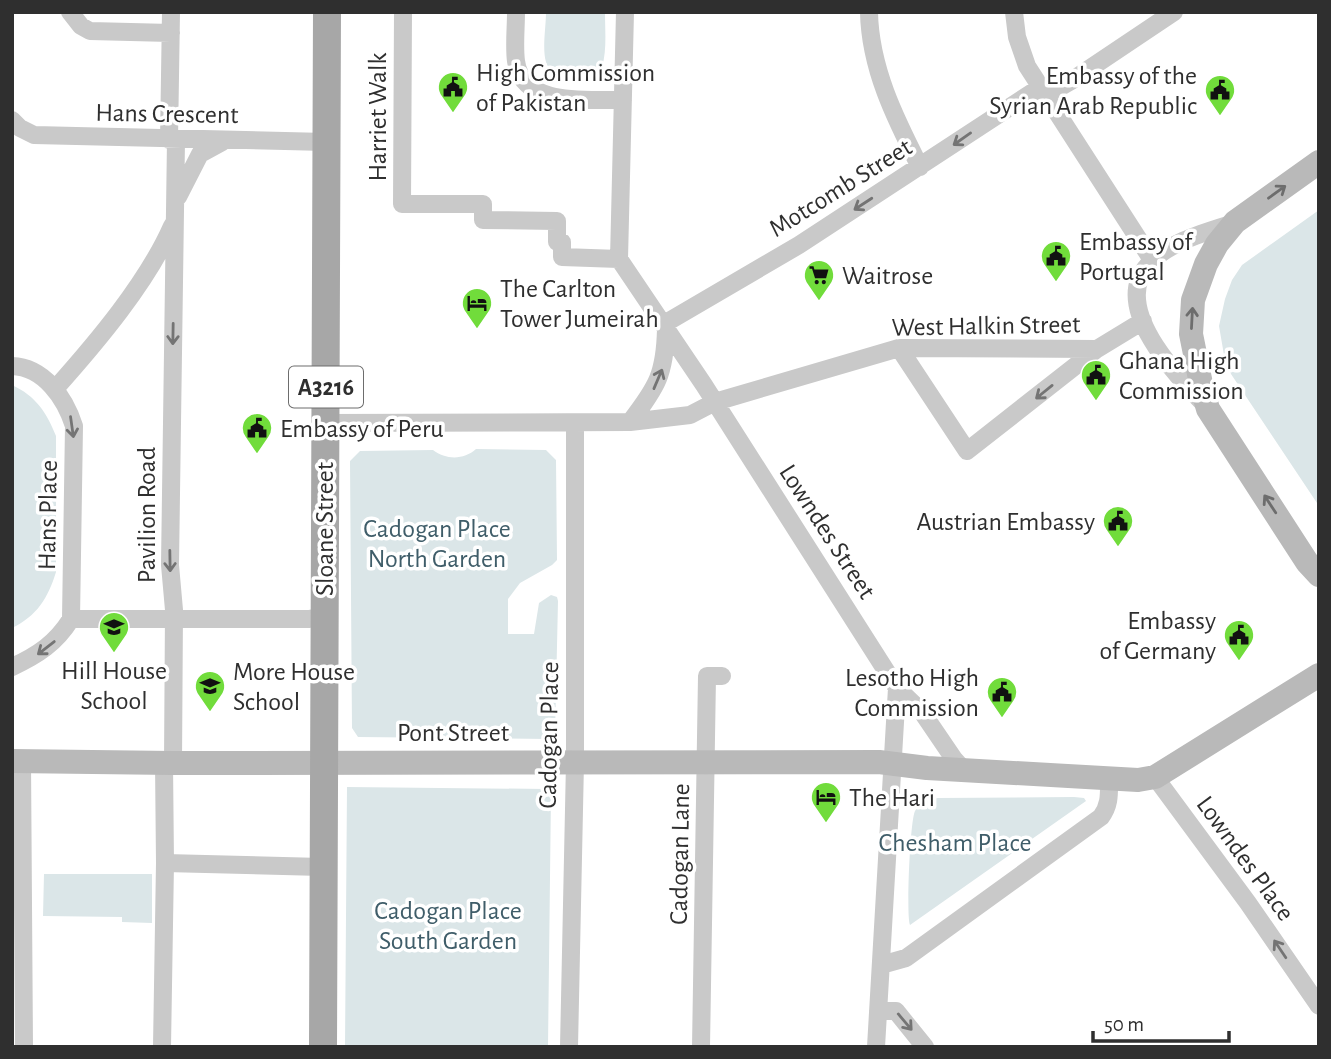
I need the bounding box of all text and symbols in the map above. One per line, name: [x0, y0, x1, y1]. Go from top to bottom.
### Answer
street label: Harriet Walk: [365, 52, 391, 181]
place label: High Commission of Pakistan: [476, 60, 655, 116]
place label: Embassy of the Syrian Arab Republic: [989, 63, 1197, 119]
public building icon: High Commission of Pakistan: [436, 70, 470, 114]
public building icon: Embassy of the Syrian Arab Republic: [1203, 73, 1237, 117]
street label: Hans Crescent: [95, 100, 239, 128]
one-way arrow: [953, 132, 972, 146]
street label: Motcomb Street: [765, 134, 916, 242]
one-way arrow: [1267, 185, 1286, 199]
one-way arrow: [854, 197, 874, 211]
place label: Embassy of Portugal: [1079, 229, 1194, 285]
public building icon: Embassy of Portugal: [1039, 239, 1073, 283]
supermarket icon: Waitrose: [802, 258, 836, 302]
place label: Waitrose: [842, 263, 933, 289]
place label: The Carlton Tower Jumeirah: [500, 276, 659, 332]
hotel icon: The Carlton Tower Jumeirah: [460, 286, 494, 330]
one-way arrow: [1185, 307, 1198, 330]
street label: West Halkin Street: [891, 311, 1081, 341]
one-way arrow: [166, 322, 180, 345]
place label: Ghana High Commission: [1119, 348, 1244, 404]
public building icon: Ghana High Commission: [1079, 358, 1113, 402]
road number: A3216: [289, 366, 363, 408]
one-way arrow: [652, 369, 665, 390]
one-way arrow: [1035, 384, 1053, 399]
public building icon: Embassy of Peru: [240, 411, 274, 455]
one-way arrow: [66, 415, 79, 438]
place label: Embassy of Peru: [280, 416, 444, 442]
street label: Pavilion Road: [134, 447, 160, 583]
street label: Hans Place: [34, 460, 62, 570]
street label: Lowndes Street: [774, 460, 880, 603]
street label: Sloane Street: [312, 462, 338, 596]
one-way arrow: [1263, 495, 1277, 515]
public building icon: Austrian Embassy: [1101, 504, 1135, 548]
place label: Austrian Embassy: [916, 509, 1095, 535]
park label: Cadogan Place North Garden: [363, 516, 511, 572]
one-way arrow: [164, 550, 177, 573]
place label: Embassy of Germany: [1100, 608, 1216, 664]
school or university icon: Hill House School: [97, 610, 131, 654]
public building icon: Embassy of Germany: [1222, 618, 1256, 662]
one-way arrow: [37, 640, 55, 655]
place label: Hill House School: [61, 658, 167, 714]
place label: More House School: [233, 659, 355, 715]
street label: Cadogan Place: [535, 661, 563, 809]
place label: Lesotho High Commission: [845, 665, 979, 721]
school or university icon: More House School: [193, 669, 227, 713]
public building icon: Lesotho High Commission: [985, 675, 1019, 719]
street label: Pont Street: [397, 720, 509, 746]
hotel icon: The Hari: [809, 780, 843, 824]
street label: Cadogan Lane: [666, 783, 694, 925]
place label: The Hari: [849, 785, 935, 811]
street label: Lowndes Place: [1191, 791, 1299, 926]
park label: Chesham Place: [879, 830, 1031, 856]
park label: Cadogan Place South Garden: [374, 898, 522, 954]
one-way arrow: [1273, 940, 1287, 959]
scale bar: [1093, 1000, 1230, 1044]
one-way arrow: [897, 1013, 913, 1031]
text: 50 m: [1104, 1014, 1144, 1035]

